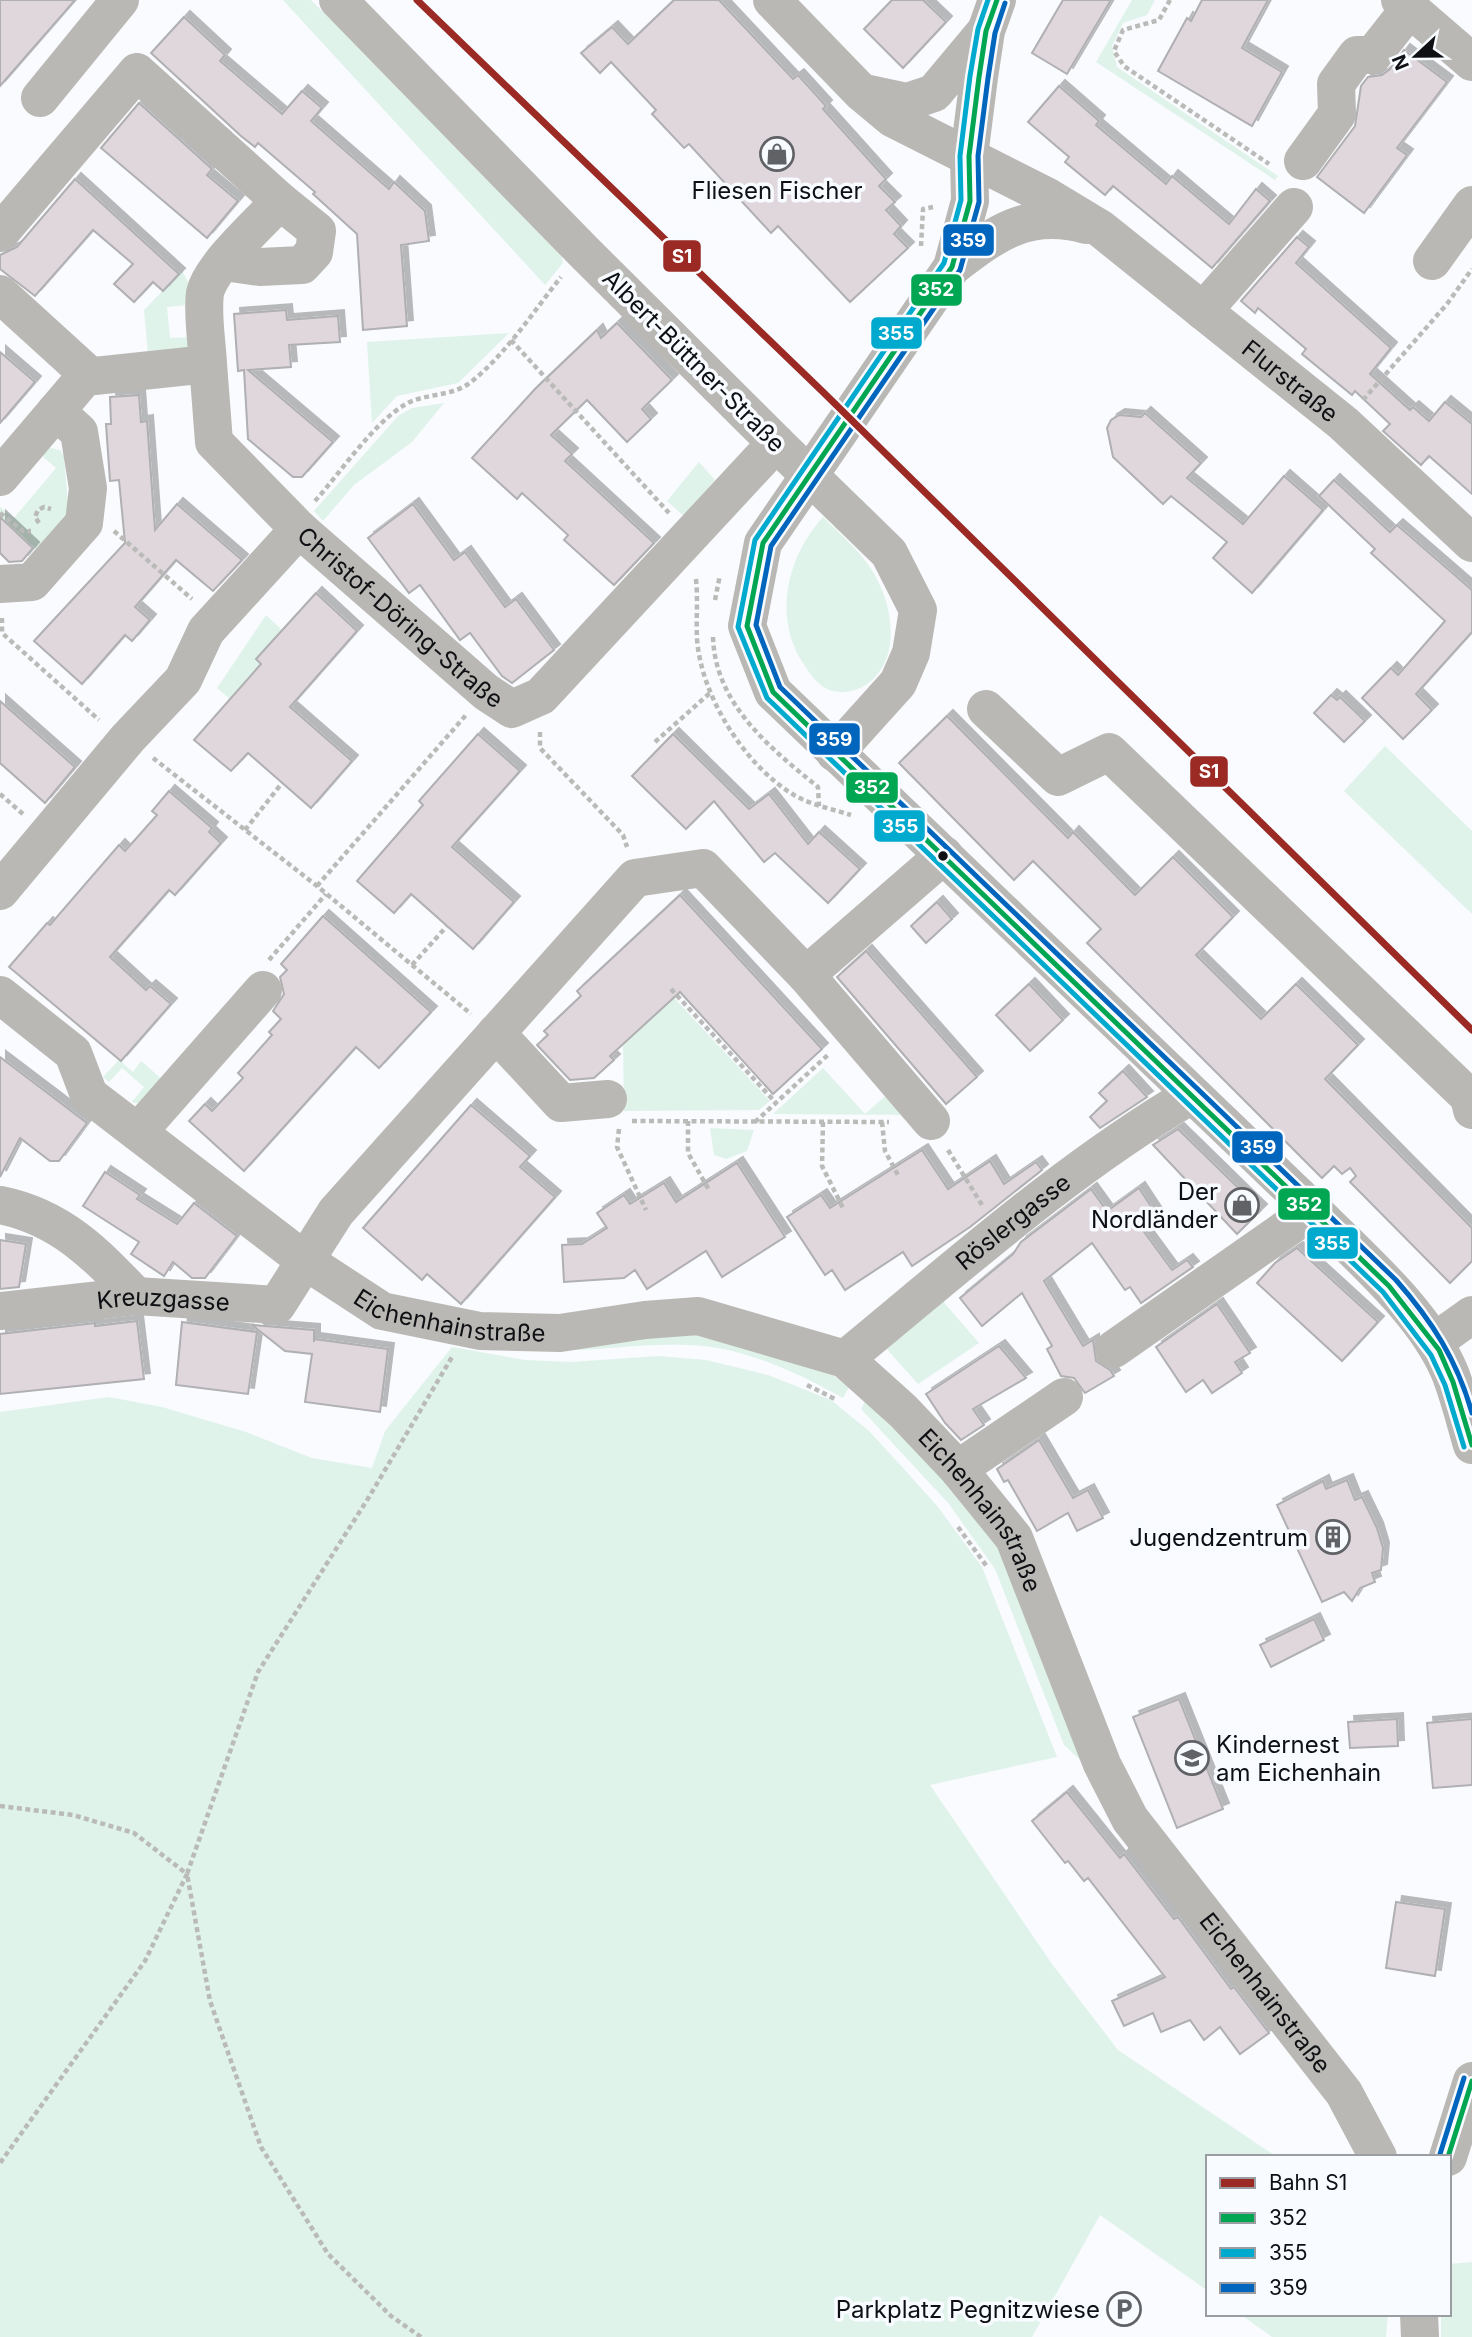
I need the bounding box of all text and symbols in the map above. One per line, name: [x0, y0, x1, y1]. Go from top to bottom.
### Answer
north arrow: [1381, 21, 1451, 91]
text: N: [1387, 51, 1414, 73]
shop icon: Fliesen Fischer: [758, 135, 796, 173]
place label: Fliesen Fischer: [692, 176, 862, 205]
line badge: 359: [942, 223, 995, 257]
text: 359: [950, 229, 986, 252]
line badge: S1: [662, 239, 702, 273]
text: S1: [672, 245, 692, 268]
street label: Albert-Büttner-Straße: [597, 264, 791, 458]
line badge: 352: [910, 273, 963, 307]
text: 352: [918, 278, 954, 301]
line badge: 355: [870, 316, 923, 350]
text: 355: [878, 322, 914, 345]
street label: Flurstraße: [1236, 334, 1344, 428]
street label: Christof-Döring-Straße: [292, 520, 509, 714]
line badge: 359: [808, 722, 861, 756]
text: 359: [816, 728, 852, 751]
line badge: S1: [1189, 755, 1229, 788]
text: S1: [1199, 760, 1219, 783]
line badge: 352: [845, 771, 899, 804]
text: 352: [854, 776, 890, 799]
line badge: 355: [873, 809, 926, 843]
text: 355: [882, 815, 918, 838]
unlabelled marker: [936, 849, 950, 863]
line badge: 359: [1231, 1130, 1284, 1164]
text: 359: [1240, 1136, 1276, 1159]
street label: Röslergasse: [950, 1167, 1076, 1276]
place label: Der Nordländer: [1091, 1177, 1218, 1234]
shop icon: Der Nordländer: [1223, 1186, 1261, 1224]
line badge: 352: [1277, 1187, 1331, 1221]
text: 352: [1286, 1193, 1322, 1216]
line badge: 355: [1306, 1226, 1359, 1260]
text: 355: [1314, 1232, 1350, 1255]
street label: Kreuzgasse: [95, 1281, 231, 1316]
street label: Eichenhainstraße: [349, 1282, 546, 1347]
street label: Eichenhainstraße: [913, 1422, 1048, 1596]
building icon: Jugendzentrum: [1314, 1518, 1352, 1556]
place label: Jugendzentrum: [1129, 1523, 1308, 1552]
place label: Kindernest am Eichenhain: [1216, 1730, 1381, 1787]
school or university icon: Kindernest am Eichenhain: [1173, 1739, 1211, 1777]
street label: Eichenhainstraße: [1194, 1907, 1337, 2079]
legend: [1206, 2155, 1451, 2316]
text: Bahn S1: [1269, 2170, 1347, 2195]
text: 352: [1269, 2205, 1308, 2230]
text: 355: [1269, 2240, 1308, 2265]
text: 359: [1269, 2275, 1308, 2300]
parking icon: Parkplatz Pegnitzwiese: [1105, 2290, 1143, 2328]
place label: Parkplatz Pegnitzwiese: [836, 2295, 1100, 2324]

